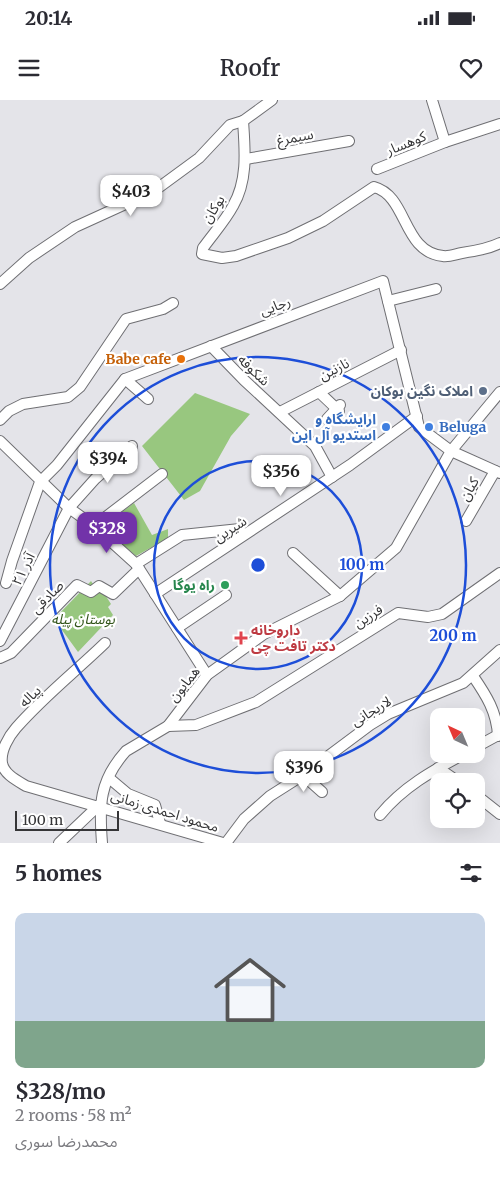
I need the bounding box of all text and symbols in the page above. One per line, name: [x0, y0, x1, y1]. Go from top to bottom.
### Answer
text: 20:14: [25, 6, 72, 30]
icon: menu: [15, 54, 43, 82]
text: Roofr: [220, 54, 280, 82]
icon: heart: [457, 54, 485, 82]
street label: سیمرغ: [275, 125, 315, 151]
street label: کوهسار: [382, 127, 429, 159]
pin: $403: [101, 174, 161, 217]
text: $403: [111, 181, 151, 201]
street label: بوکان: [197, 191, 229, 226]
street label: رجایی: [257, 292, 293, 320]
place label: Babe cafe: [106, 350, 171, 368]
street label: شکوفه: [234, 350, 274, 390]
marker: Babe cafe: [175, 353, 187, 365]
street label: نازنین: [316, 354, 352, 384]
place label: املاک نگین بوکان: [371, 382, 473, 400]
marker: املاک نگین بوکان: [477, 385, 489, 397]
place label: ارایشگاه و استدیو آل این: [292, 410, 376, 444]
place label: Beluga: [439, 418, 487, 436]
marker: ارایشگاه و استدیو آل این: [380, 421, 392, 433]
marker: Beluga: [423, 421, 435, 433]
pin: $394: [78, 442, 138, 484]
text: $394: [89, 448, 127, 468]
pin: $356: [251, 454, 311, 497]
text: $356: [262, 461, 300, 481]
street label: کیان: [455, 474, 483, 504]
pin: $328: [77, 512, 137, 554]
street label: شیرین: [210, 512, 250, 546]
text: $328: [88, 518, 126, 538]
street label: ۲۱ آذر: [7, 549, 39, 588]
text: 100 m: [340, 555, 384, 574]
centre of rings: [249, 556, 267, 574]
street label: صادقی: [27, 576, 68, 618]
place label: راه یوگا: [173, 576, 215, 594]
marker: راه یوگا: [219, 579, 231, 591]
street label: فرزین: [350, 600, 386, 632]
park label: بوستان پیله: [51, 610, 115, 629]
place label: داروخانه دکتر تافت چی: [251, 621, 336, 656]
text: 200 m: [429, 626, 477, 645]
marker: داروخانه دکتر تافت چی: [235, 632, 247, 644]
street label: همایون: [164, 663, 204, 705]
street label: پیاله: [15, 681, 46, 712]
street label: لاریجانی: [347, 692, 395, 730]
north arrow: [430, 708, 485, 762]
map controls: [430, 708, 485, 828]
pin: $396: [274, 750, 334, 793]
text: $396: [285, 757, 323, 777]
button: locate: [430, 773, 485, 828]
street label: محمود احمدی زمانی: [109, 786, 221, 836]
scale bar: [15, 808, 119, 831]
text: 100 m: [22, 811, 63, 829]
icon: filters: [457, 859, 485, 887]
text: 5 homes: [15, 860, 102, 887]
icon: home: [205, 945, 295, 1035]
text: $328/mo: [15, 1078, 105, 1105]
text: 2 rooms · 58 m²: [15, 1105, 132, 1125]
text: محمدرضا سوری: [15, 1131, 118, 1151]

